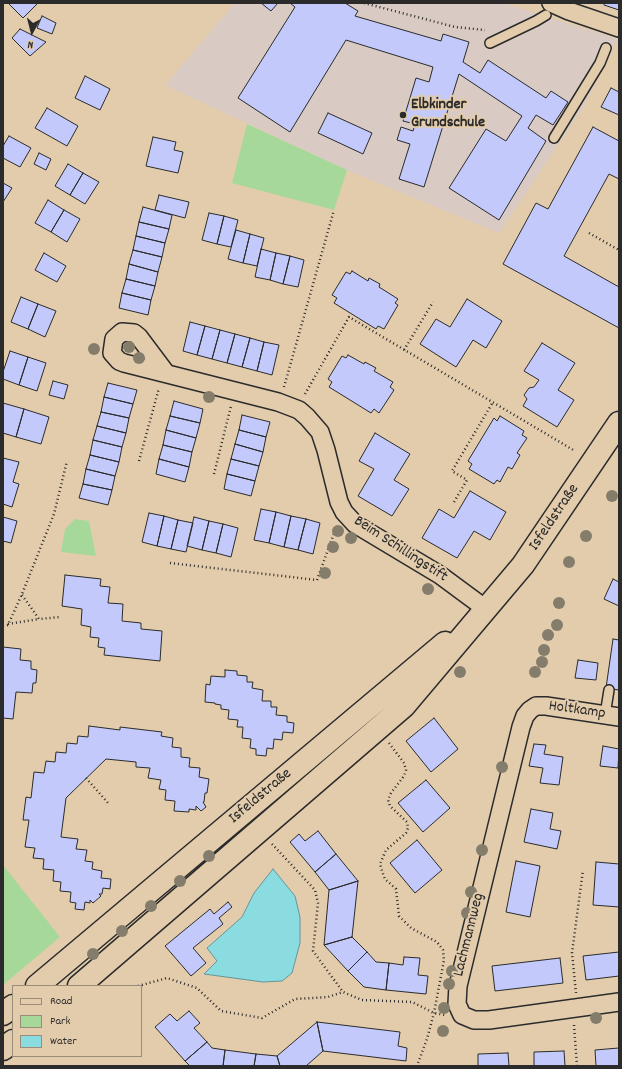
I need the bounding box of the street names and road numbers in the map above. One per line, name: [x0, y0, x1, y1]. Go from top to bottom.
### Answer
street label: Isfeldstraße: [526, 481, 584, 555]
street label: Beim Schillingstift: [349, 513, 451, 587]
street label: Holtkamp: [547, 697, 607, 725]
street label: Isfeldstraße: [226, 765, 296, 829]
street label: Lachmannweg: [450, 891, 490, 979]

